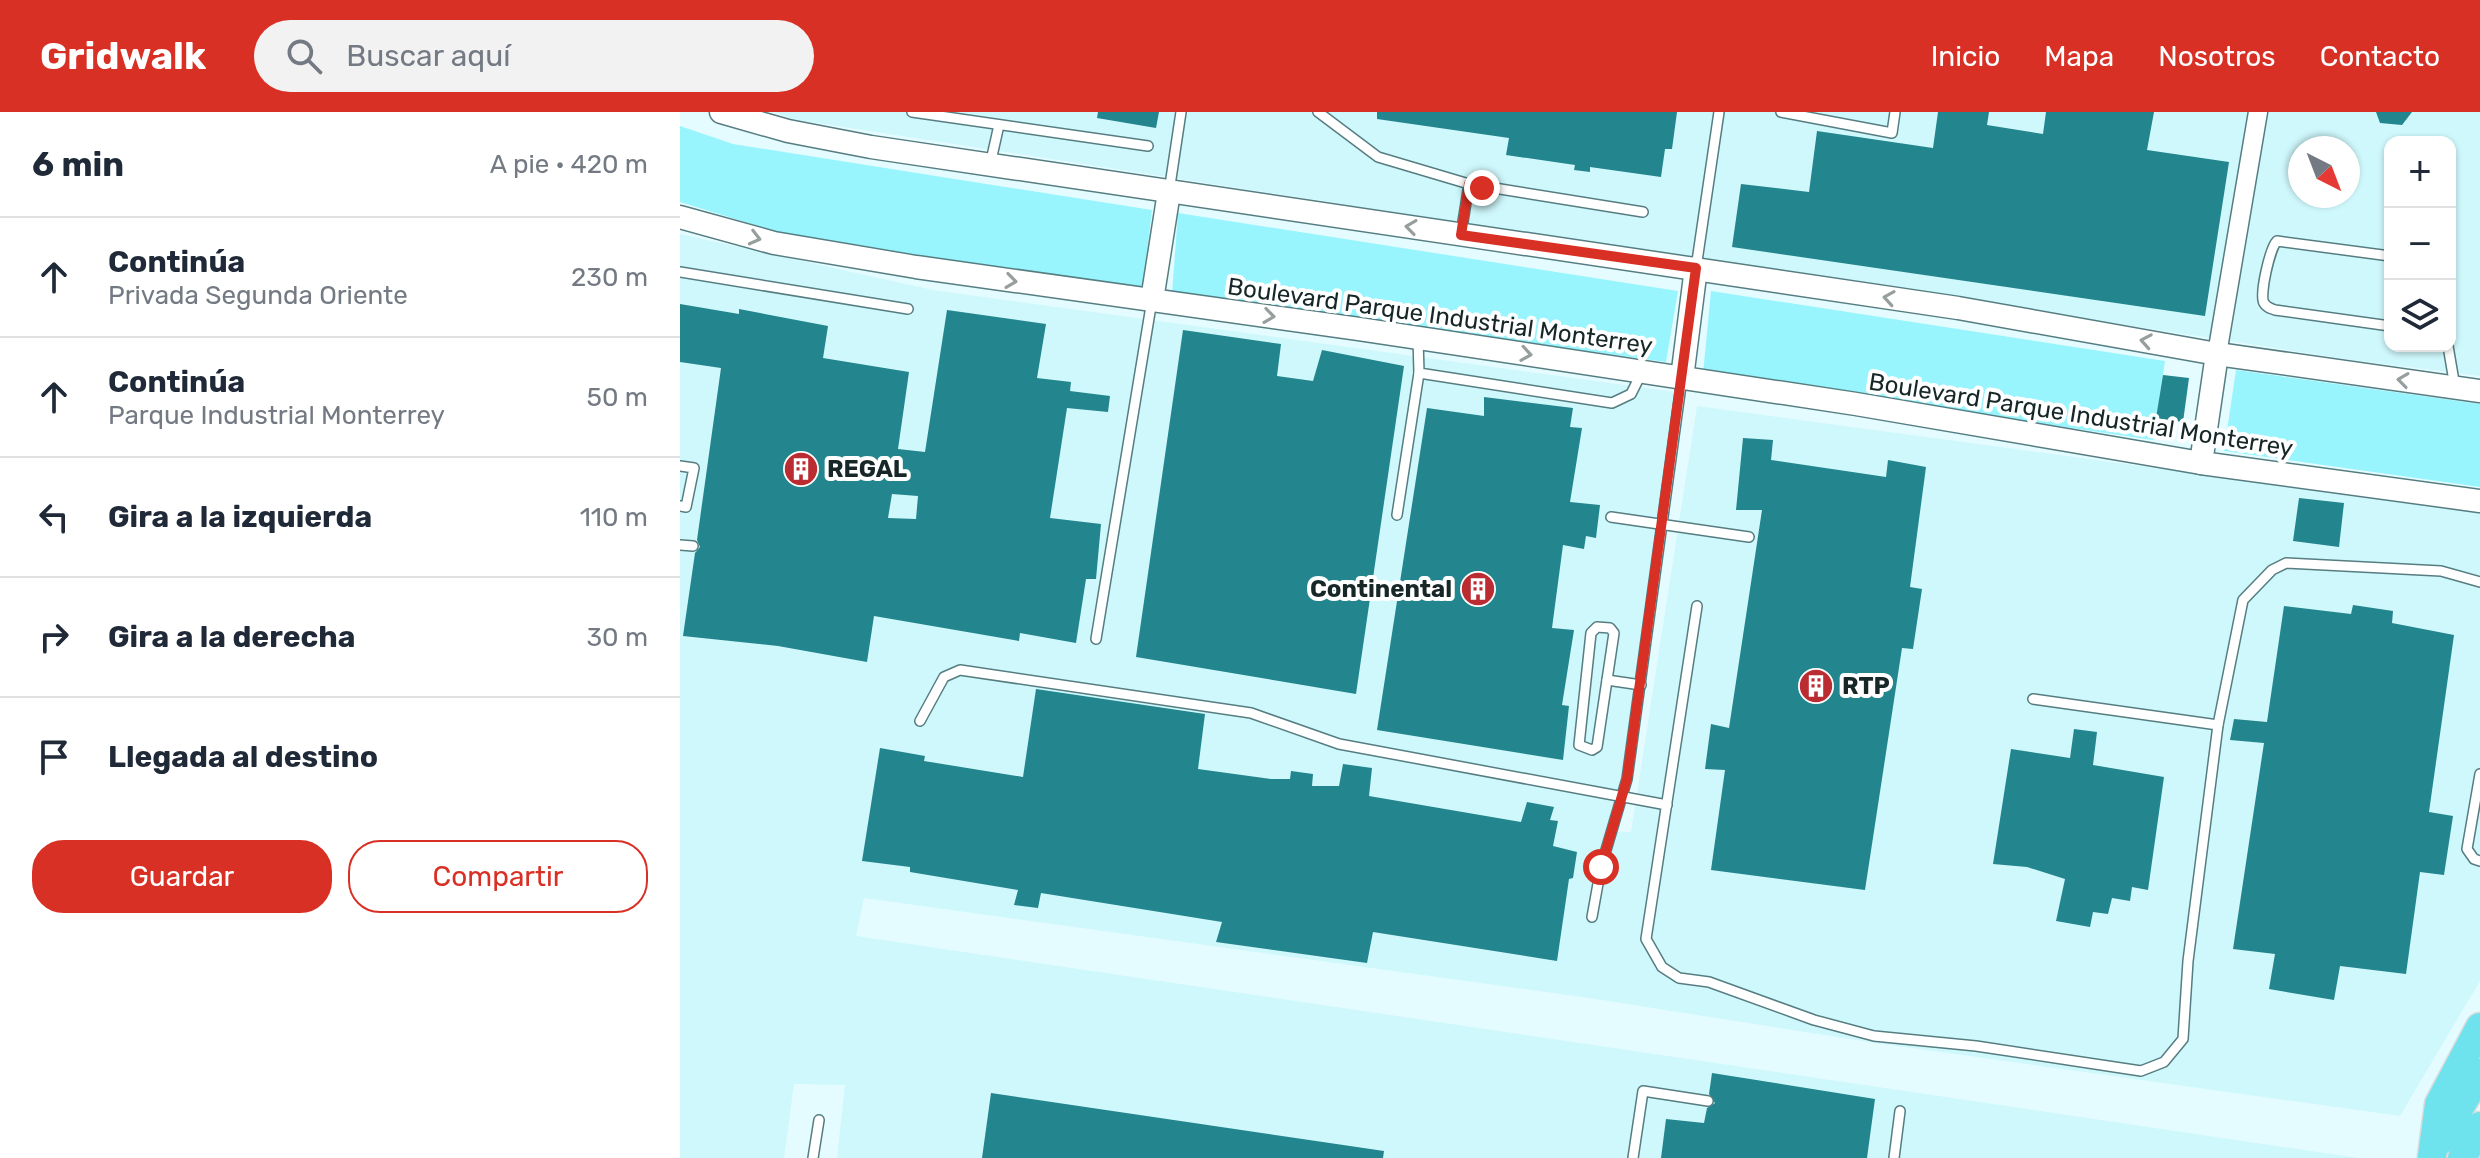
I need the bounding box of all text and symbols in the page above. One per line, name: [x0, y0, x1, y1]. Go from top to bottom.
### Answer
search box: [254, 20, 814, 92]
text: Gridwalk: [40, 33, 206, 79]
icon: search: [282, 34, 326, 78]
text: Buscar aquí: [346, 38, 511, 74]
text: Inicio: [1931, 40, 2000, 73]
text: Mapa: [2044, 40, 2114, 73]
text: Nosotros: [2158, 40, 2276, 73]
text: Contacto: [2320, 40, 2440, 73]
north arrow: [2288, 136, 2360, 208]
map controls: [2384, 136, 2456, 352]
button: +: [2384, 136, 2456, 208]
text: 6 min: [32, 144, 124, 185]
text: A pie · 420 m: [490, 149, 648, 180]
route end: [1464, 170, 1500, 206]
button: −: [2384, 208, 2456, 280]
one-way arrow: [1404, 219, 1417, 236]
one-way arrow: [747, 229, 761, 246]
text: Continúa: [108, 244, 245, 280]
icon: ahead: [32, 255, 76, 299]
text: 230 m: [571, 262, 648, 293]
one-way arrow: [1005, 272, 1018, 289]
street label: Boulevard Parque Industrial Monterrey: [1226, 272, 1654, 360]
text: Privada Segunda Oriente: [108, 280, 408, 311]
button: layers: [2384, 280, 2456, 352]
one-way arrow: [1883, 290, 1896, 307]
one-way arrow: [1262, 307, 1276, 324]
one-way arrow: [2139, 334, 2152, 351]
one-way arrow: [1519, 345, 1533, 362]
text: Continúa: [108, 364, 245, 400]
street label: Boulevard Parque Industrial Monterrey: [1867, 368, 2295, 462]
one-way arrow: [2396, 372, 2410, 389]
icon: ahead: [32, 375, 76, 419]
text: 50 m: [587, 382, 648, 413]
text: Parque Industrial Monterrey: [108, 400, 445, 431]
building icon: REGAL: [782, 450, 820, 488]
place label: REGAL: [827, 455, 907, 483]
icon: left: [32, 495, 76, 539]
text: Gira a la izquierda: [108, 499, 372, 535]
text: 110 m: [580, 502, 648, 533]
building icon: Continental: [1459, 570, 1497, 608]
place label: Continental: [1310, 575, 1452, 603]
icon: right: [32, 615, 76, 659]
text: Gira a la derecha: [108, 619, 355, 655]
text: 30 m: [586, 622, 648, 653]
building icon: RTP: [1797, 667, 1835, 705]
place label: RTP: [1842, 672, 1890, 700]
icon: arrive: [32, 735, 76, 779]
text: Llegada al destino: [108, 739, 378, 775]
button: Guardar: [32, 840, 332, 913]
button: Compartir: [348, 840, 648, 913]
route start: [1583, 849, 1619, 885]

